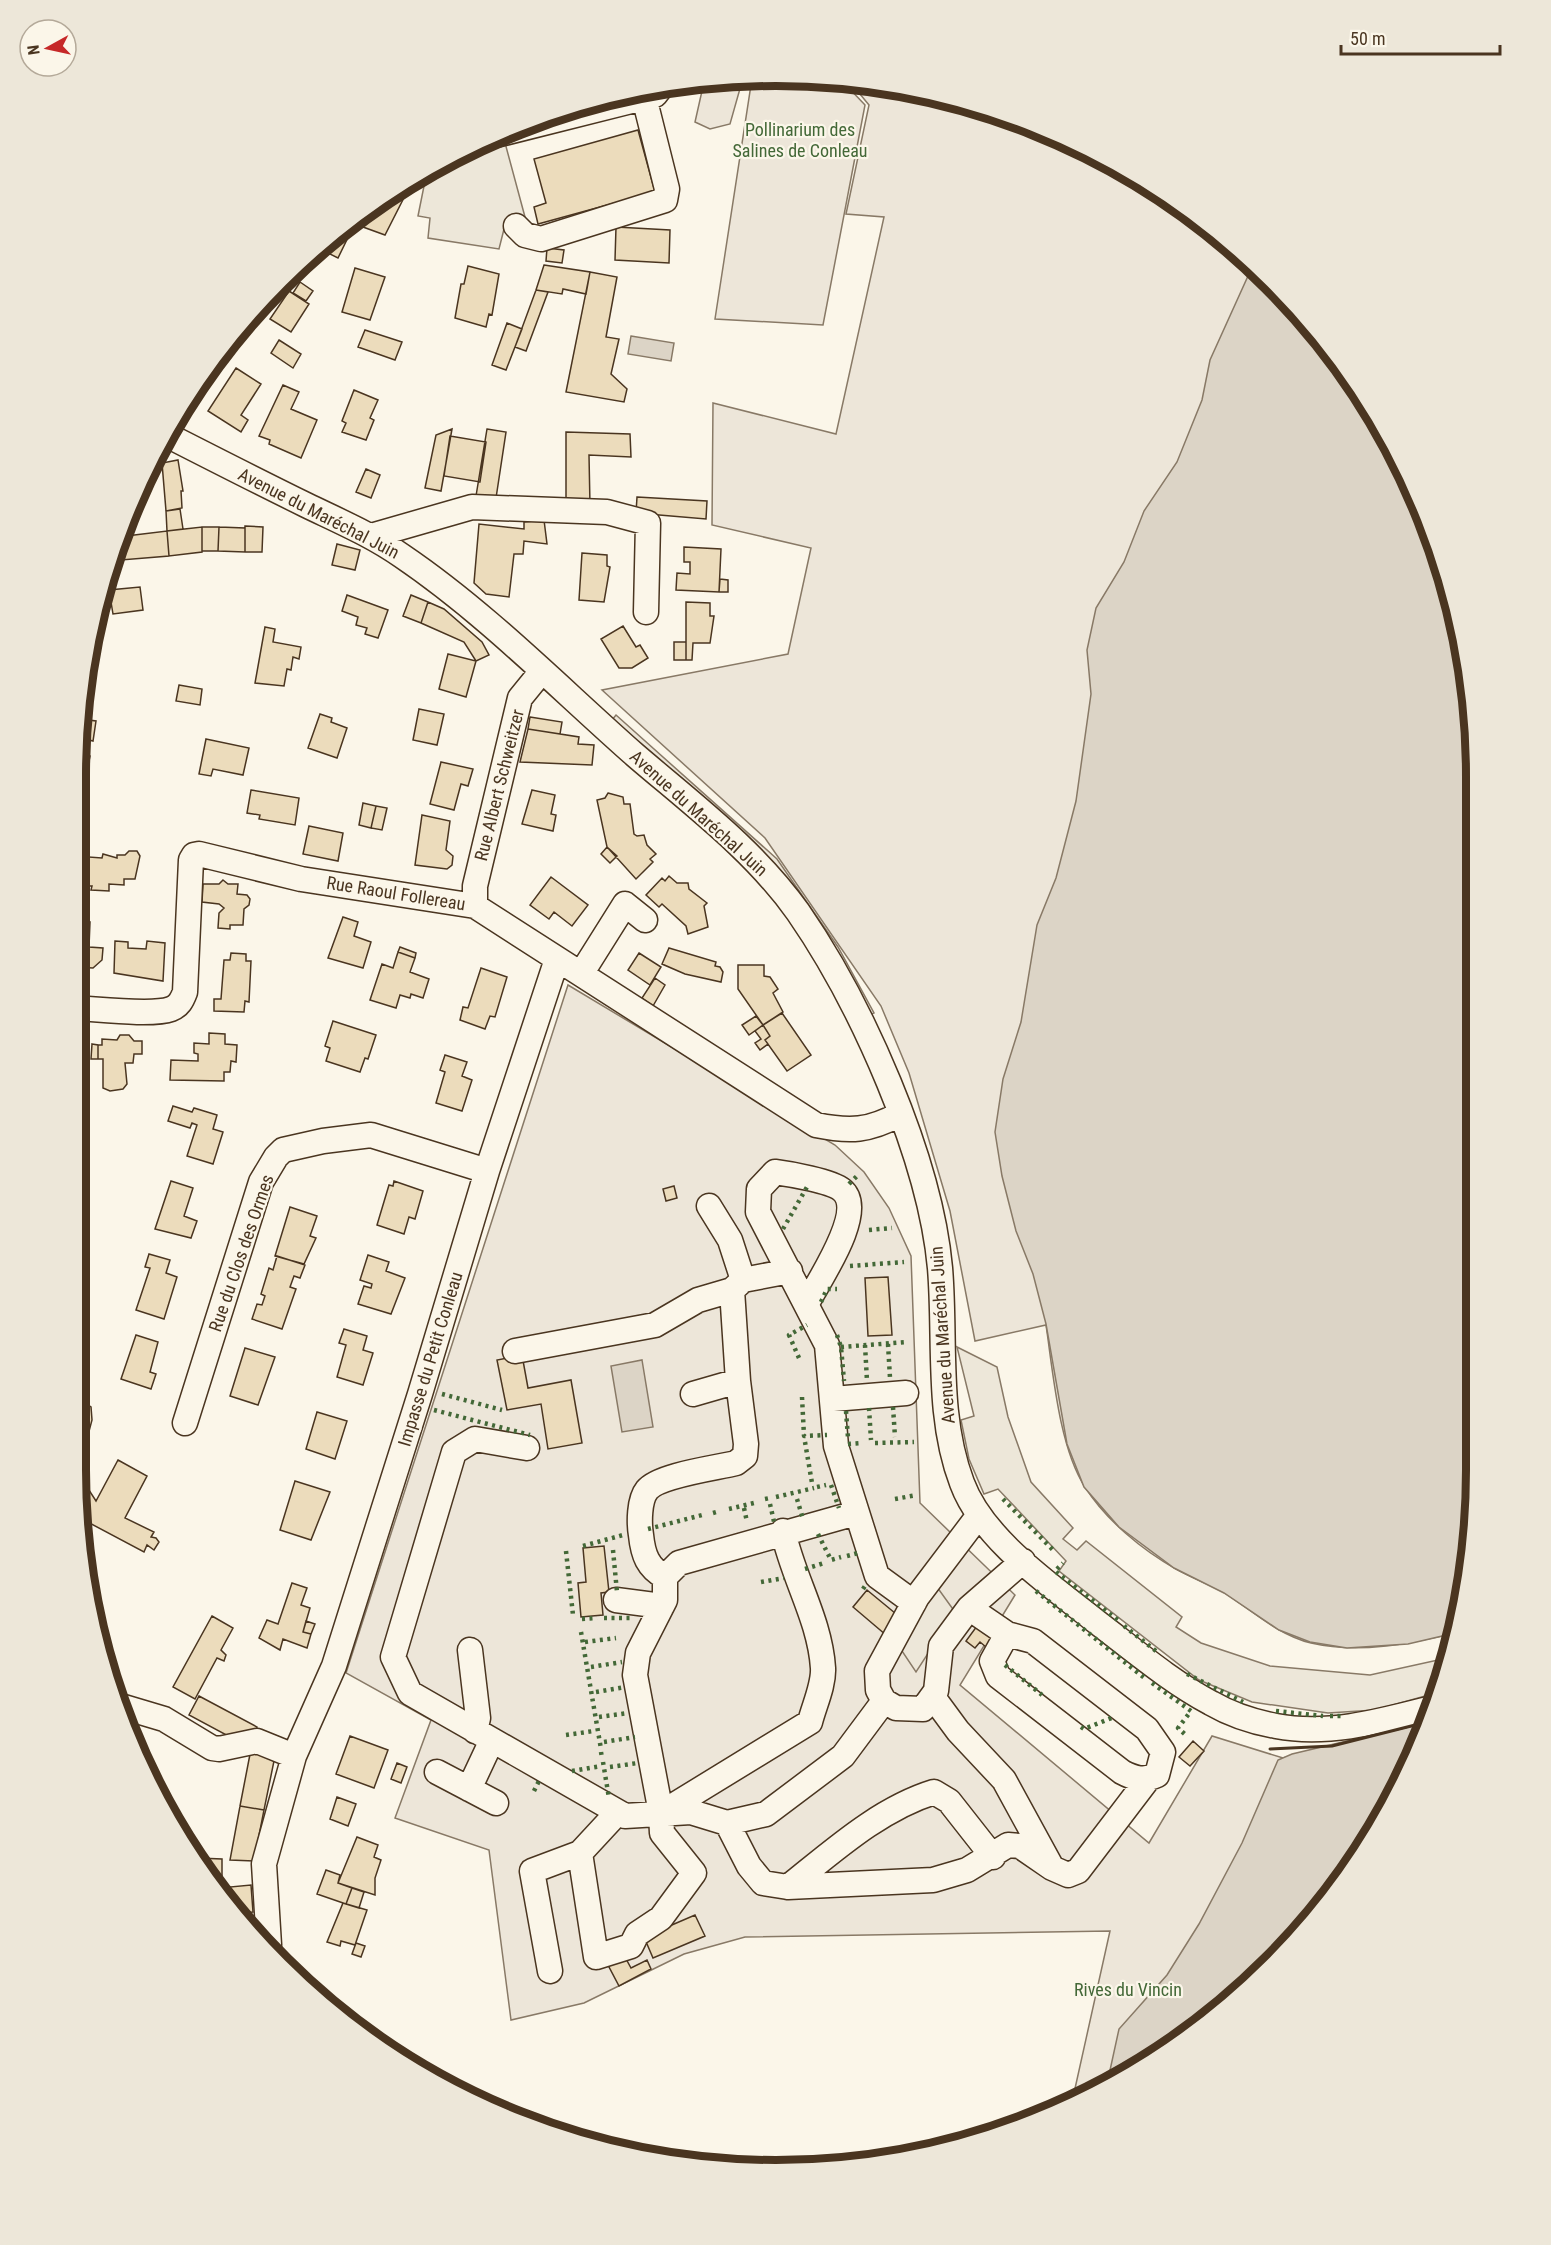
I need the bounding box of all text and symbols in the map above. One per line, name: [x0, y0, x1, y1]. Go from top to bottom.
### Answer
north arrow: [18, 18, 78, 78]
scale bar: [1341, 18, 1500, 56]
text: 50 m: [1350, 28, 1385, 49]
text: N: [24, 44, 44, 56]
park label: Pollinarium des Salines de Conleau: [732, 119, 868, 161]
street label: Avenue du Maréchal Juin: [235, 463, 403, 563]
street label: Rue Albert Schweitzer: [470, 706, 528, 863]
street label: Avenue du Maréchal Juin: [626, 746, 772, 880]
street label: Rue Raoul Follereau: [325, 872, 467, 914]
street label: Rue du Clos des Ormes: [204, 1172, 278, 1334]
street label: Avenue du Maréchal Juin: [925, 1246, 959, 1424]
street label: Impasse du Petit Conleau: [393, 1269, 467, 1449]
park label: Rives du Vincin: [1074, 1979, 1182, 2000]

